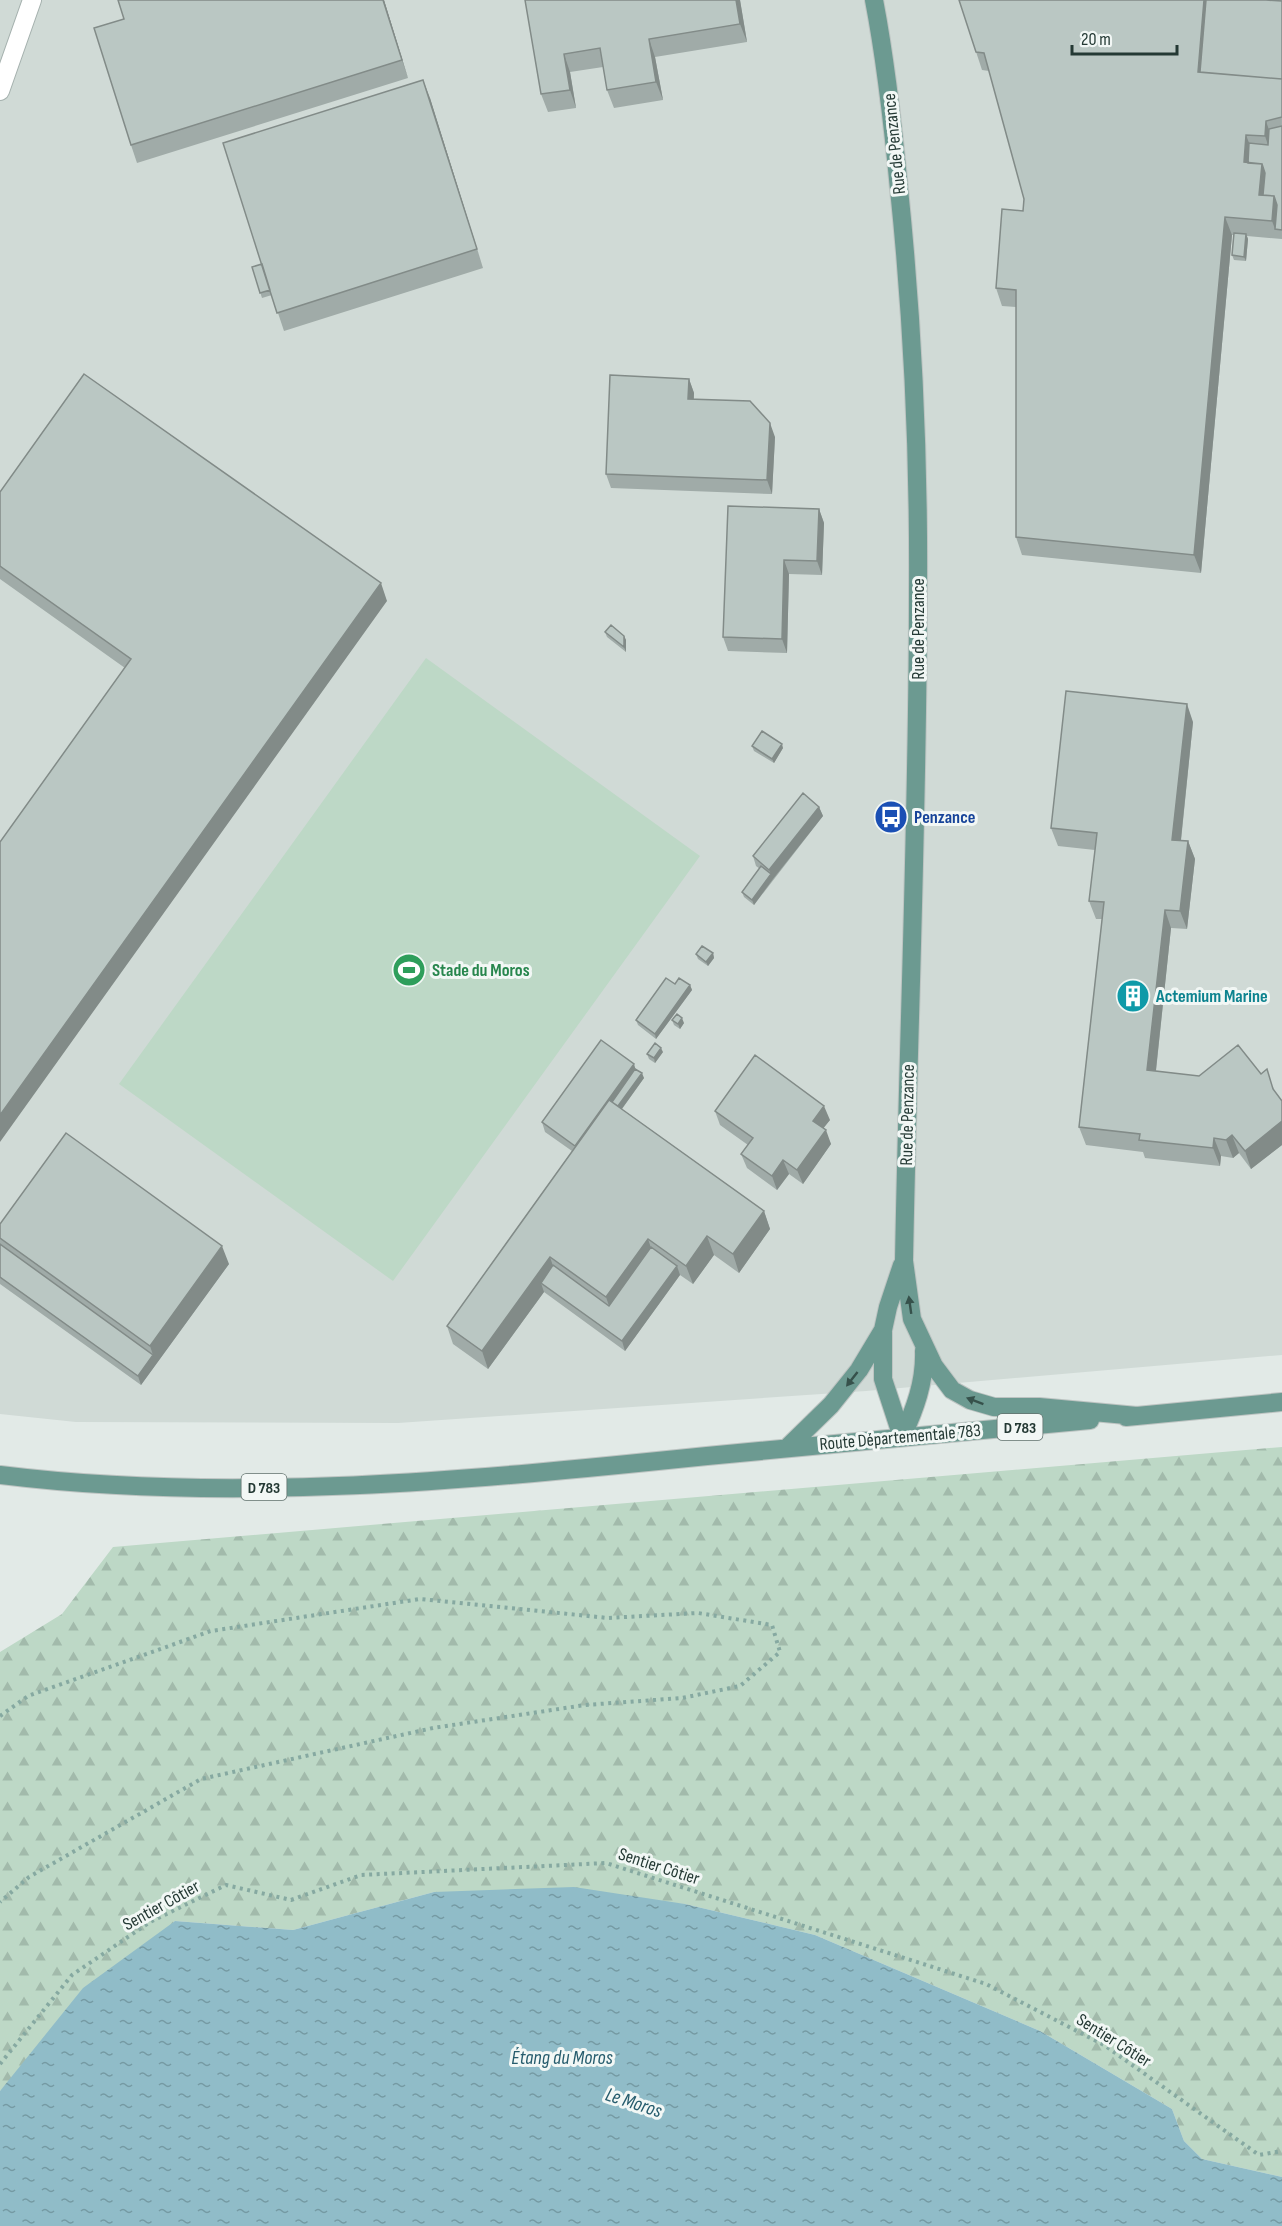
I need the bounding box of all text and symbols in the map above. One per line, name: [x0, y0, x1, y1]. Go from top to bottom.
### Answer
scale bar: [1072, 18, 1177, 56]
text: 20 m: [1081, 29, 1111, 50]
street label: Rue de Penzance: [879, 92, 910, 196]
street label: Rue de Penzance: [908, 578, 929, 680]
bus stop icon: Penzance: [873, 799, 909, 835]
place label: Penzance: [914, 807, 975, 828]
sports icon: Stade du Moros: [391, 952, 427, 988]
place label: Stade du Moros: [432, 960, 530, 981]
building icon: Actemium Marine: [1115, 978, 1151, 1014]
place label: Actemium Marine: [1155, 986, 1268, 1007]
street label: Rue de Penzance: [896, 1064, 919, 1166]
one-way arrow: [905, 1295, 914, 1314]
one-way arrow: [846, 1371, 859, 1386]
one-way arrow: [966, 1396, 984, 1405]
road number: D 783: [998, 1414, 1042, 1440]
street label: Route Départementale 783: [818, 1420, 982, 1455]
road number: D 783: [242, 1474, 286, 1500]
street label: Sentier Côtier: [616, 1843, 702, 1889]
street label: Sentier Côtier: [119, 1876, 203, 1935]
street label: Sentier Côtier: [1072, 2009, 1155, 2072]
water label: Étang du Moros: [511, 2046, 613, 2070]
water label: Le Moros: [602, 2083, 665, 2123]

